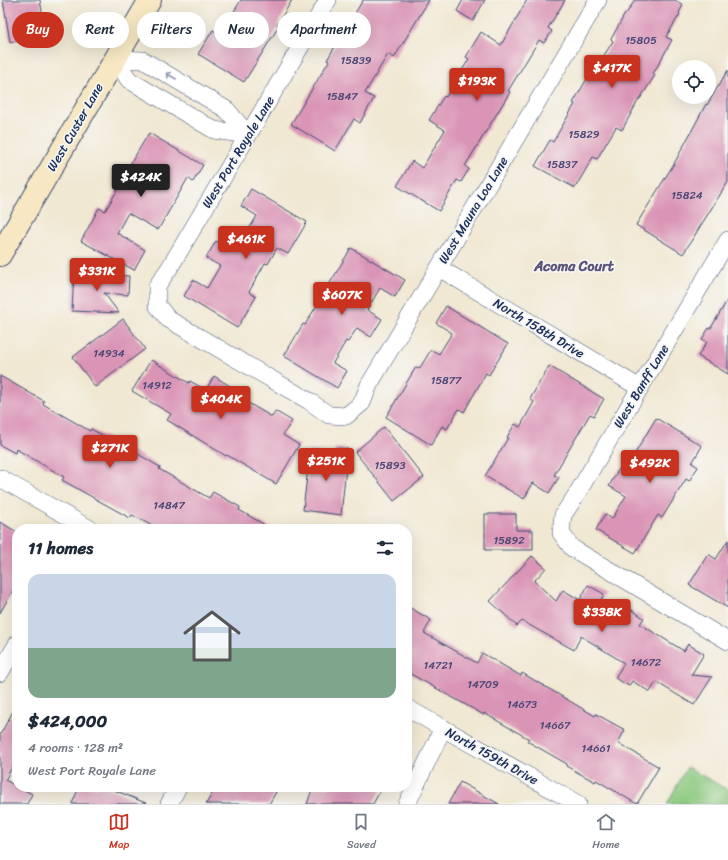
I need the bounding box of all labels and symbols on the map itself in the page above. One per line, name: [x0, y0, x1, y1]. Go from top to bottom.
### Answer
house number: 15805: [625, 31, 657, 50]
house number: 15839: [341, 51, 372, 70]
pin: $417K: [584, 55, 640, 89]
pin: $193K: [449, 68, 505, 102]
one-way arrow: [165, 72, 177, 80]
street label: West Custer Lane: [40, 78, 110, 176]
house number: 15847: [326, 87, 358, 106]
street label: West Port Royale Lane: [195, 91, 281, 213]
house number: 15829: [568, 125, 600, 144]
street label: West Mauna Loa Lane: [432, 151, 514, 268]
house number: 15837: [547, 155, 578, 174]
pin: $424K: [113, 164, 169, 198]
house number: 15824: [671, 186, 703, 205]
pin: $461K: [218, 226, 274, 260]
district label: Acoma Court: [533, 254, 615, 279]
pin: $331K: [69, 258, 125, 292]
pin: $607K: [314, 282, 370, 316]
street label: North 158th Drive: [489, 291, 590, 365]
street label: West Banff Lane: [607, 339, 675, 433]
house number: 14934: [93, 344, 125, 363]
house number: 15877: [431, 371, 462, 390]
house number: 14912: [142, 376, 172, 395]
pin: $404K: [193, 386, 249, 420]
pin: $271K: [82, 435, 138, 469]
pin: $251K: [298, 448, 354, 482]
pin: $492K: [622, 450, 678, 484]
house number: 15893: [375, 456, 405, 475]
house number: 14847: [153, 496, 185, 515]
house number: 15892: [493, 531, 525, 550]
pin: $338K: [574, 599, 630, 633]
house number: 14672: [631, 653, 662, 672]
house number: 14721: [424, 656, 453, 675]
house number: 14709: [467, 675, 499, 694]
house number: 14673: [507, 695, 537, 714]
house number: 14667: [540, 716, 571, 735]
street label: North 159th Drive: [441, 721, 543, 791]
house number: 14661: [582, 739, 611, 758]

